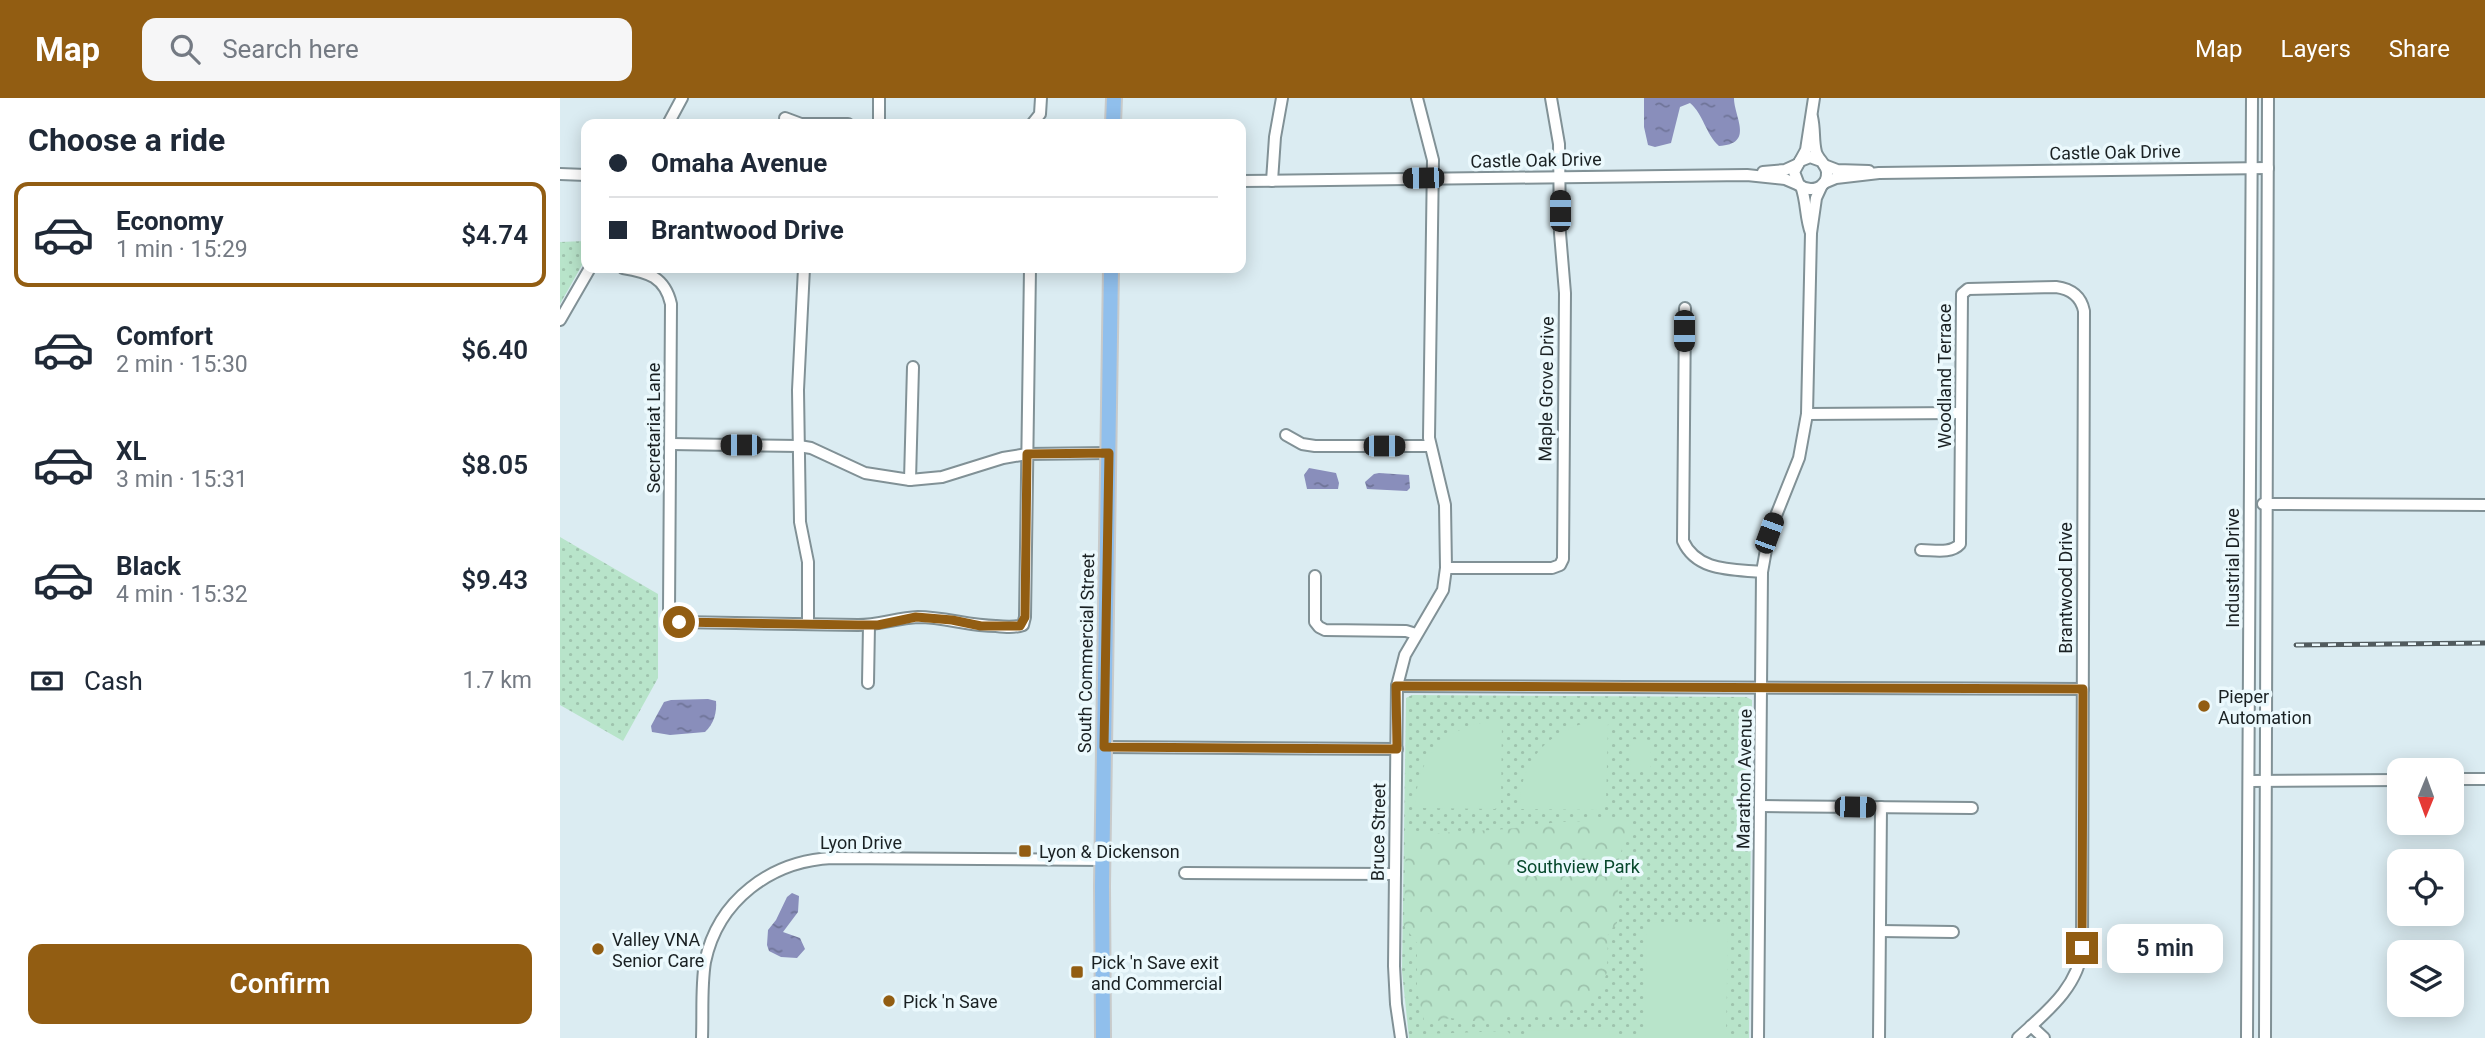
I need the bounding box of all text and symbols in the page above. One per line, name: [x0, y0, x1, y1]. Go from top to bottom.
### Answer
search box: [142, 18, 632, 81]
text: Map: [35, 30, 100, 69]
icon: search: [166, 30, 204, 68]
text: Search here: [222, 34, 359, 64]
text: Map: [2195, 35, 2243, 63]
text: Layers: [2281, 35, 2351, 63]
text: Share: [2389, 35, 2450, 63]
text: Choose a ride: [28, 121, 225, 159]
street label: Castle Oak Drive: [2049, 140, 2181, 164]
text: Omaha Avenue: [651, 148, 827, 178]
street label: Castle Oak Drive: [1470, 148, 1602, 172]
car: [1402, 167, 1445, 189]
car: [1550, 190, 1571, 232]
icon: car: [32, 203, 95, 266]
text: Economy: [116, 206, 223, 236]
text: Brantwood Drive: [651, 215, 844, 245]
text: $4.74: [461, 220, 528, 250]
text: 1 min · 15:29: [116, 236, 248, 263]
street label: Woodland Terrace: [1934, 304, 1955, 448]
car: [1674, 310, 1695, 352]
street label: Maple Grove Drive: [1534, 316, 1558, 462]
icon: car: [32, 318, 95, 381]
text: Comfort: [116, 321, 213, 351]
text: $6.40: [461, 335, 528, 365]
text: 2 min · 15:30: [116, 351, 248, 378]
street label: Secretariat Lane: [643, 363, 664, 493]
icon: car: [32, 433, 95, 496]
car: [721, 435, 763, 456]
text: XL: [116, 436, 147, 466]
car: [1364, 436, 1406, 457]
text: $8.05: [461, 450, 528, 480]
text: 3 min · 15:31: [116, 466, 248, 493]
street label: Industrial Drive: [2222, 508, 2243, 628]
car: [1752, 510, 1787, 556]
street label: Brantwood Drive: [2055, 522, 2076, 654]
icon: car: [32, 548, 95, 611]
text: Black: [116, 551, 181, 581]
street label: South Commercial Street: [1074, 553, 1098, 753]
text: $9.43: [461, 565, 528, 595]
text: 4 min · 15:32: [116, 581, 248, 608]
route start: [663, 606, 695, 638]
icon: cash: [28, 662, 66, 700]
text: Cash: [84, 666, 143, 696]
text: 1.7 km: [463, 667, 532, 694]
place label: Pieper Automation: [2218, 686, 2312, 728]
marker: Pieper Automation: [2196, 698, 2212, 714]
street label: Marathon Avenue: [1732, 709, 1756, 849]
north arrow: [2387, 758, 2464, 835]
map controls: [2387, 758, 2464, 1017]
street label: Bruce Street: [1367, 783, 1389, 881]
car: [1834, 796, 1877, 818]
street label: Lyon Drive: [820, 832, 902, 853]
place label: Lyon & Dickenson: [1039, 841, 1180, 862]
marker: Lyon & Dickenson: [1017, 843, 1033, 859]
button: locate: [2387, 849, 2464, 926]
park label: Southview Park: [1516, 856, 1641, 877]
callout: 5 min: [2106, 924, 2222, 972]
place label: Valley VNA Senior Care: [612, 929, 704, 971]
route end: [2066, 932, 2098, 964]
text: 5 min: [2136, 935, 2194, 962]
button: layers: [2387, 940, 2464, 1017]
marker: Valley VNA Senior Care: [590, 941, 606, 957]
button: Confirm: [28, 944, 532, 1024]
place label: Pick 'n Save exit and Commercial: [1091, 952, 1222, 994]
marker: Pick 'n Save exit and Commercial: [1069, 964, 1085, 980]
place label: Pick 'n Save: [903, 991, 998, 1012]
marker: Pick 'n Save: [881, 993, 897, 1009]

